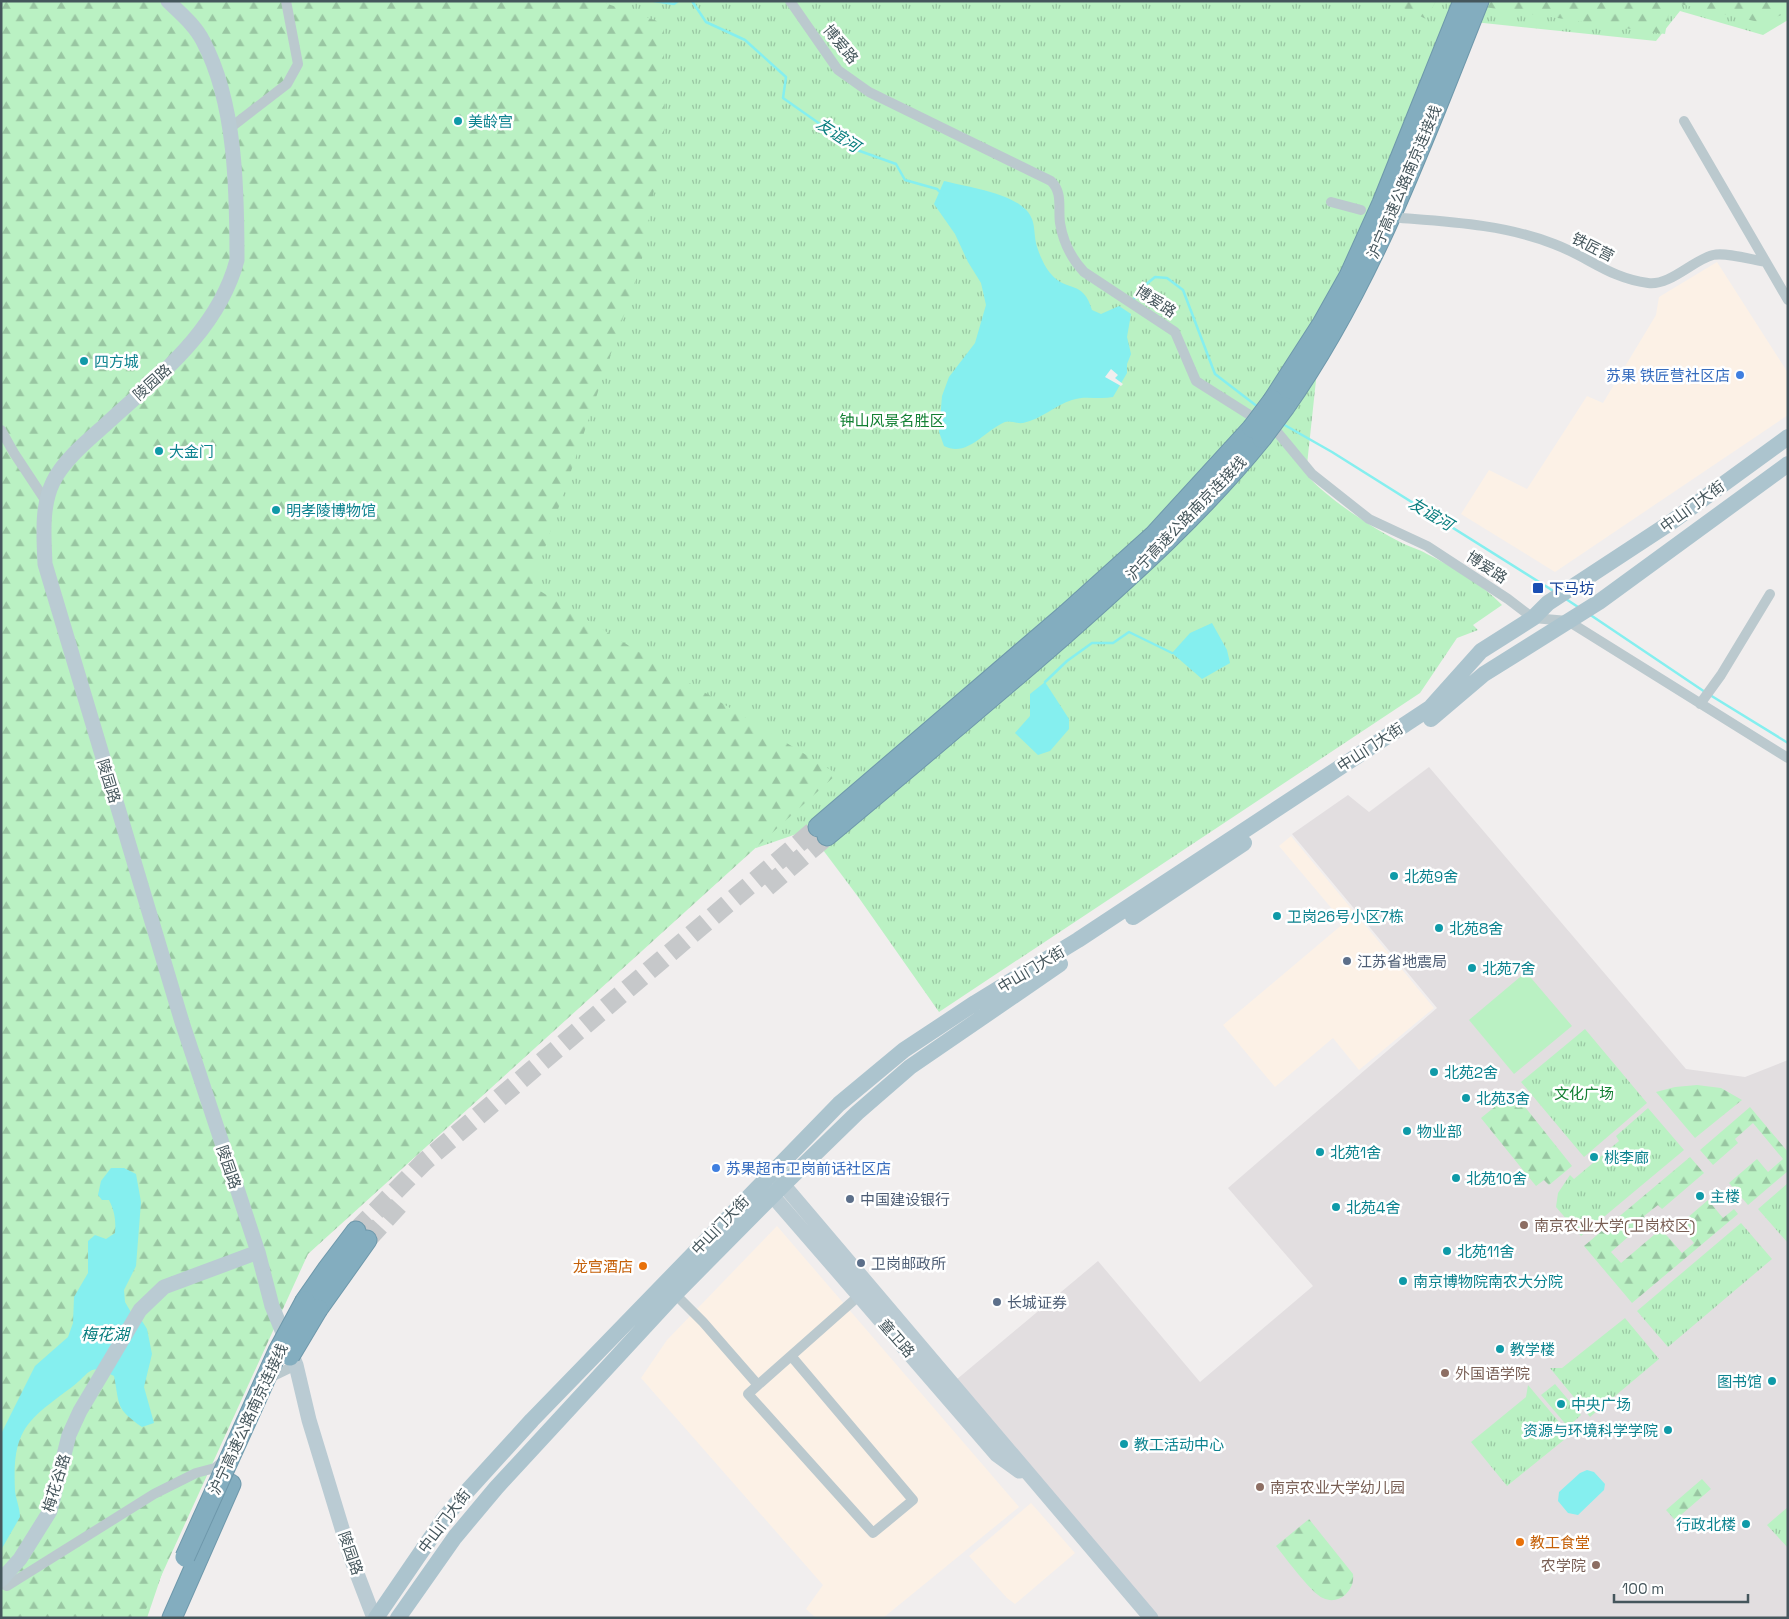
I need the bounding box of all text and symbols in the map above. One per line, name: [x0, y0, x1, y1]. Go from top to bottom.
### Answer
street label: 博爱路: [819, 21, 863, 67]
street label: 沪宁高速公路南京连接线: [1363, 102, 1445, 262]
place label: 美龄宫: [468, 112, 513, 131]
water label: 友谊河: [812, 113, 866, 159]
marker: 美龄宫: [452, 115, 464, 127]
street label: 铁匠营: [1569, 228, 1617, 266]
street label: 博爱路: [1132, 281, 1180, 321]
place label: 四方城: [94, 352, 139, 371]
marker: 四方城: [78, 355, 90, 367]
street label: 陵园路: [129, 360, 175, 404]
place label: 苏果 铁匠营社区店: [1606, 366, 1730, 385]
marker: 苏果 铁匠营社区店: [1734, 369, 1746, 381]
park label: 钟山风景名胜区: [839, 411, 945, 430]
place label: 大金门: [169, 442, 214, 461]
marker: 大金门: [153, 445, 165, 457]
street label: 沪宁高速公路南京连接线: [1122, 452, 1250, 584]
street label: 中山门大街: [1656, 476, 1728, 536]
water label: 友谊河: [1405, 493, 1460, 537]
place label: 明孝陵博物馆: [286, 501, 376, 520]
marker: 明孝陵博物馆: [270, 504, 282, 516]
street label: 博爱路: [1463, 547, 1511, 587]
place label: 下马坊: [1549, 579, 1594, 598]
marker: 下马坊: [1531, 581, 1545, 595]
street label: 中山门大街: [1333, 719, 1407, 775]
street label: 陵园路: [93, 757, 125, 805]
place label: 北苑9舍: [1404, 867, 1458, 886]
marker: 北苑9舍: [1388, 870, 1400, 882]
place label: 卫岗26号小区7栋: [1287, 907, 1404, 926]
marker: 卫岗26号小区7栋: [1271, 910, 1283, 922]
place label: 北苑8舍: [1449, 919, 1503, 938]
marker: 北苑8舍: [1433, 922, 1445, 934]
street label: 中山门大街: [994, 942, 1068, 996]
place label: 江苏省地震局: [1357, 952, 1447, 971]
marker: 江苏省地震局: [1341, 955, 1353, 967]
place label: 北苑7舍: [1482, 959, 1535, 978]
marker: 北苑7舍: [1466, 962, 1478, 974]
place label: 北苑2舍: [1444, 1063, 1498, 1082]
marker: 北苑2舍: [1428, 1066, 1440, 1078]
park label: 文化广场: [1554, 1084, 1614, 1103]
place label: 北苑3舍: [1476, 1089, 1530, 1108]
marker: 北苑3舍: [1460, 1092, 1472, 1104]
place label: 物业部: [1417, 1122, 1462, 1141]
marker: 物业部: [1401, 1125, 1413, 1137]
street label: 陵园路: [213, 1143, 245, 1191]
place label: 北苑1舍: [1330, 1143, 1381, 1162]
marker: 北苑1舍: [1314, 1146, 1326, 1158]
place label: 桃李廊: [1604, 1148, 1649, 1167]
marker: 桃李廊: [1588, 1151, 1600, 1163]
place label: 苏果超市卫岗前话社区店: [726, 1159, 891, 1178]
marker: 苏果超市卫岗前话社区店: [710, 1162, 722, 1174]
place label: 北苑10舍: [1466, 1169, 1527, 1188]
marker: 北苑10舍: [1450, 1172, 1462, 1184]
place label: 主楼: [1710, 1187, 1740, 1206]
place label: 中国建设银行: [860, 1190, 950, 1209]
marker: 主楼: [1694, 1190, 1706, 1202]
street label: 中山门大街: [687, 1191, 753, 1259]
marker: 中国建设银行: [844, 1193, 856, 1205]
place label: 北苑4舍: [1346, 1198, 1400, 1217]
marker: 北苑4舍: [1330, 1201, 1342, 1213]
place label: 南京农业大学(卫岗校区): [1534, 1216, 1695, 1236]
marker: 南京农业大学(卫岗校区): [1518, 1219, 1530, 1231]
place label: 北苑11舍: [1457, 1242, 1515, 1261]
marker: 北苑11舍: [1441, 1245, 1453, 1257]
place label: 卫岗邮政所: [871, 1254, 946, 1273]
place label: 龙宫酒店: [573, 1257, 633, 1276]
marker: 卫岗邮政所: [855, 1257, 867, 1269]
marker: 龙宫酒店: [637, 1260, 649, 1272]
place label: 南京博物院南农大分院: [1413, 1272, 1563, 1291]
marker: 南京博物院南农大分院: [1397, 1275, 1409, 1287]
place label: 长城证券: [1007, 1293, 1067, 1312]
marker: 长城证券: [991, 1296, 1003, 1308]
street label: 童卫路: [875, 1315, 919, 1361]
water label: 梅花湖: [81, 1324, 132, 1345]
street label: 沪宁高速公路南京连接线: [205, 1340, 291, 1498]
place label: 教学楼: [1510, 1340, 1555, 1359]
marker: 教学楼: [1494, 1343, 1506, 1355]
place label: 外国语学院: [1455, 1364, 1530, 1383]
marker: 外国语学院: [1439, 1367, 1451, 1379]
place label: 图书馆: [1717, 1372, 1762, 1391]
marker: 图书馆: [1766, 1375, 1778, 1387]
place label: 中央广场: [1571, 1395, 1631, 1414]
marker: 中央广场: [1555, 1398, 1567, 1410]
place label: 资源与环境科学学院: [1523, 1421, 1658, 1440]
marker: 资源与环境科学学院: [1662, 1424, 1674, 1436]
place label: 教工活动中心: [1134, 1435, 1224, 1454]
marker: 教工活动中心: [1118, 1438, 1130, 1450]
street label: 梅花谷路: [38, 1452, 74, 1514]
place label: 南京农业大学幼儿园: [1270, 1478, 1405, 1497]
marker: 南京农业大学幼儿园: [1254, 1481, 1266, 1493]
street label: 中山门大街: [414, 1485, 474, 1557]
place label: 行政北楼: [1676, 1515, 1736, 1534]
marker: 行政北楼: [1740, 1518, 1752, 1530]
street label: 陵园路: [335, 1529, 367, 1577]
place label: 教工食堂: [1530, 1533, 1590, 1552]
marker: 教工食堂: [1514, 1536, 1526, 1548]
place label: 农学院: [1541, 1556, 1586, 1575]
marker: 农学院: [1590, 1559, 1602, 1571]
scale bar: [1614, 1572, 1748, 1604]
text: 100 m: [1622, 1579, 1664, 1598]

